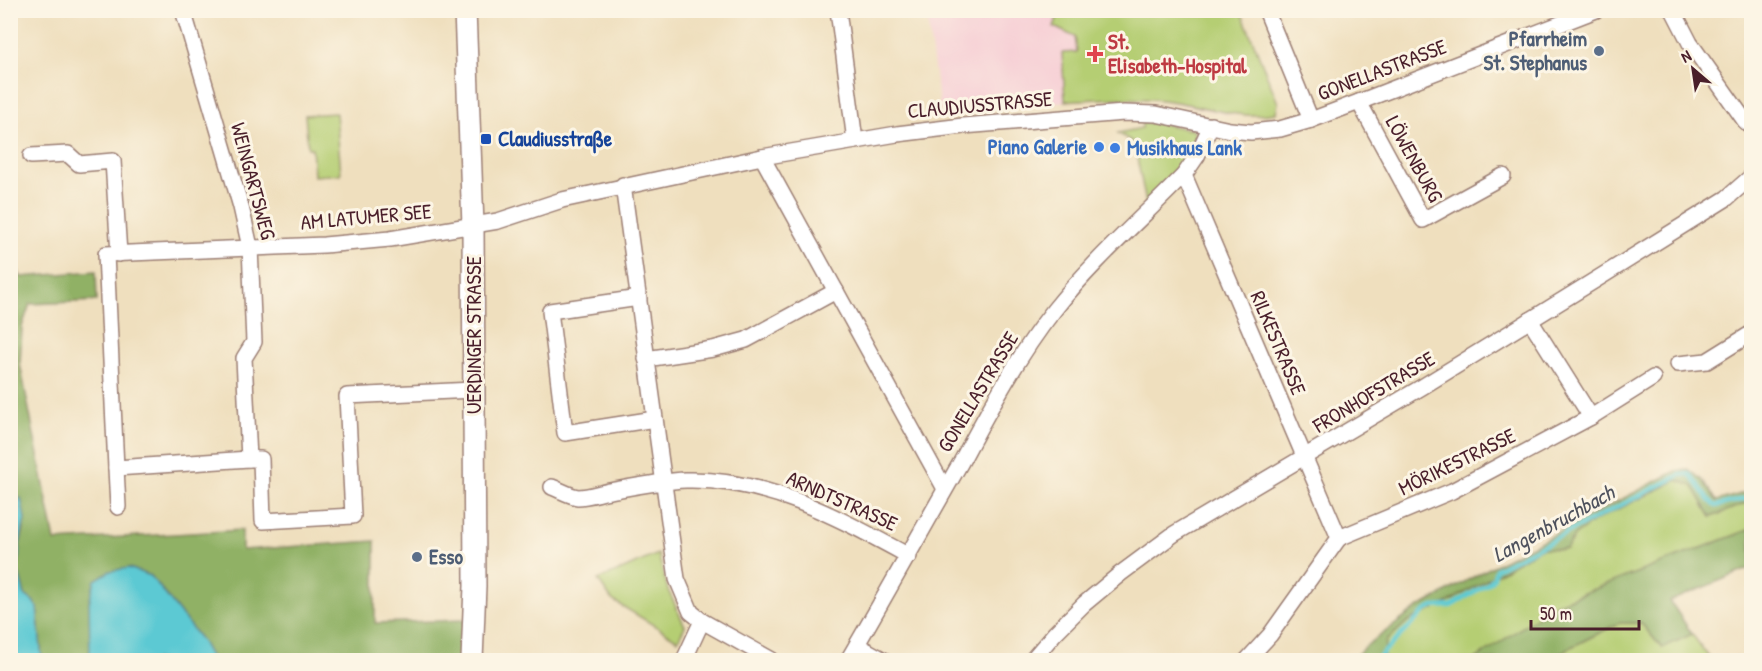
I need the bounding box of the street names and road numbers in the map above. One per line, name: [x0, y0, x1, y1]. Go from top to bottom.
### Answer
street label: GONELLASTRASSE: [1313, 32, 1450, 107]
street label: CLAUDIUSSTRASSE: [906, 84, 1053, 125]
street label: LÖWENBURG: [1379, 110, 1450, 207]
street label: WEINGARTSWEG: [224, 119, 283, 243]
street label: AM LATUMER SEE: [299, 196, 433, 237]
street label: UERDINGER STRASSE: [459, 256, 488, 414]
street label: RILKESTRASSE: [1244, 286, 1313, 399]
street label: GONELLASTRASSE: [930, 326, 1025, 457]
street label: FRONHOFSTRASSE: [1307, 344, 1440, 440]
street label: MÖRIKESTRASSE: [1393, 421, 1520, 502]
street label: ARNDTSTRASSE: [782, 463, 902, 538]

